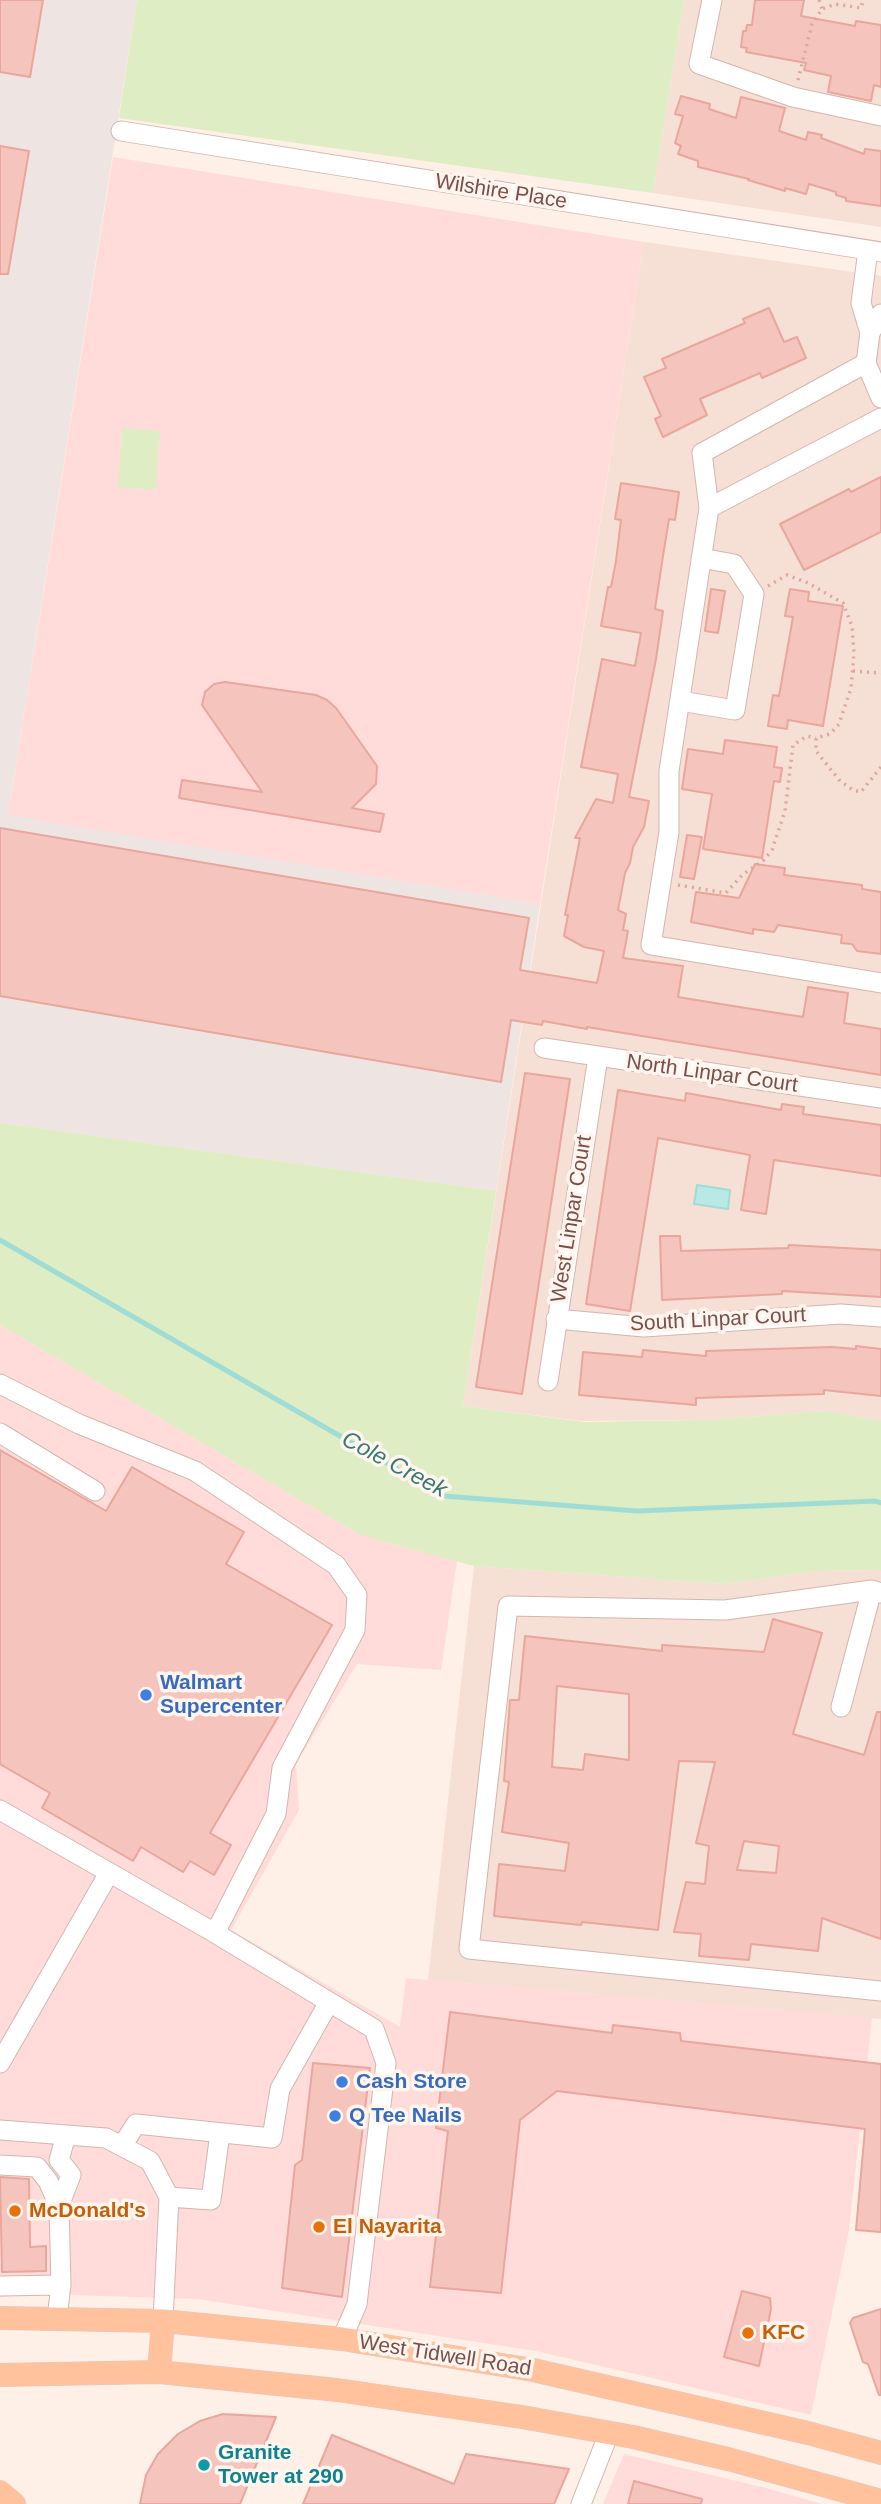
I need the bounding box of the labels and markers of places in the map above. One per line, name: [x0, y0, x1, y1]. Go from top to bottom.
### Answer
place label: Walmart Supercenter: [160, 1670, 283, 1720]
marker: Walmart Supercenter: [138, 1687, 154, 1703]
place label: Cash Store: [356, 2069, 467, 2095]
marker: Cash Store: [334, 2074, 350, 2090]
place label: Q Tee Nails: [349, 2103, 462, 2129]
marker: Q Tee Nails: [327, 2108, 343, 2124]
place label: McDonald's: [29, 2198, 146, 2224]
marker: McDonald's: [7, 2203, 23, 2219]
place label: El Nayarita: [333, 2214, 442, 2240]
marker: El Nayarita: [311, 2219, 327, 2235]
place label: KFC: [762, 2320, 805, 2346]
marker: KFC: [740, 2325, 756, 2341]
place label: Granite Tower at 290: [218, 2440, 344, 2490]
marker: Granite Tower at 290: [196, 2457, 212, 2473]

